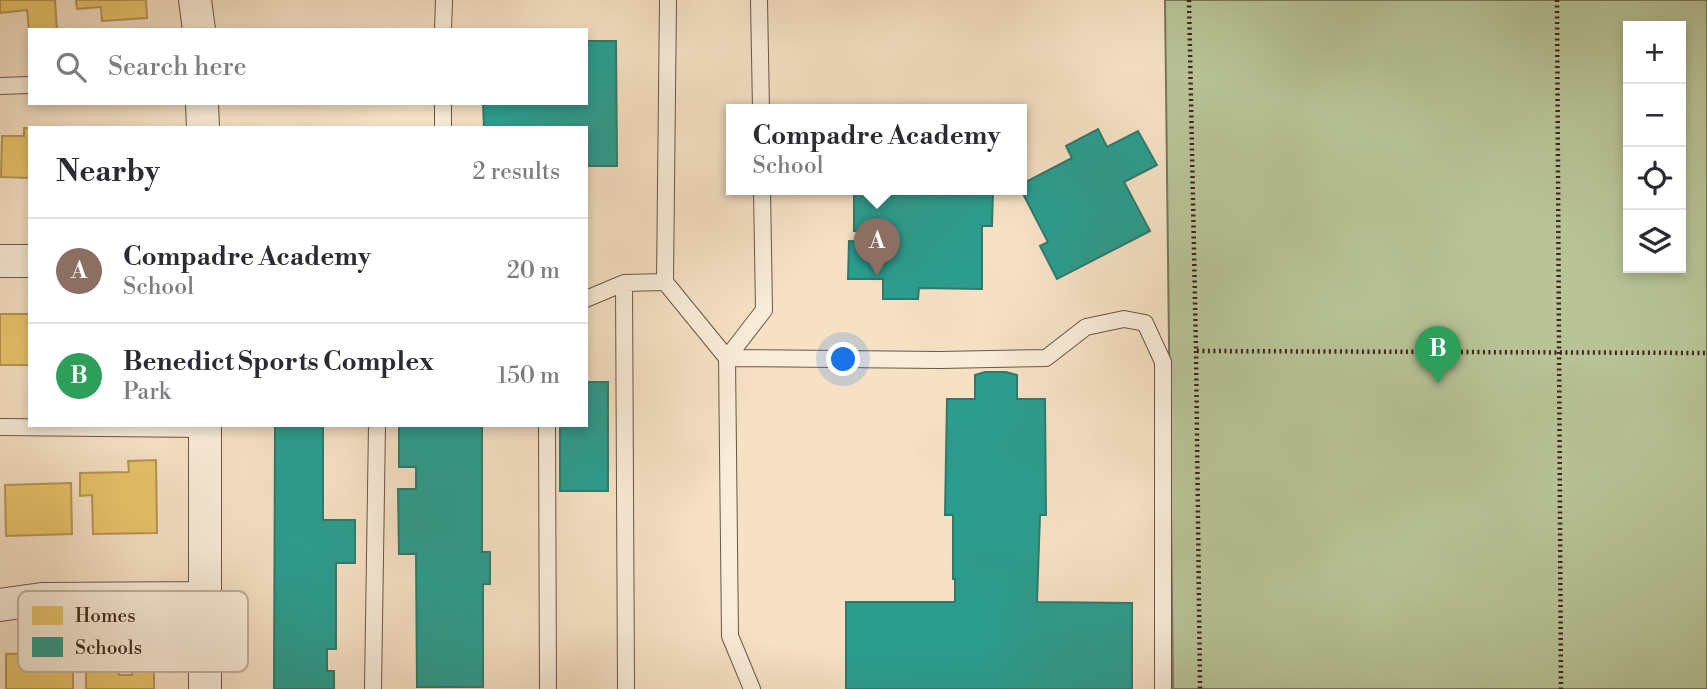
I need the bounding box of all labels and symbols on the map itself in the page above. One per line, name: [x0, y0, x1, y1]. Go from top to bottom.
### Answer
pin: A: [854, 218, 900, 276]
pin: B: [1415, 326, 1461, 384]
your location: [826, 342, 860, 376]
legend: [18, 591, 248, 672]
text: Homes: [75, 604, 135, 628]
text: Schools: [75, 636, 142, 660]

